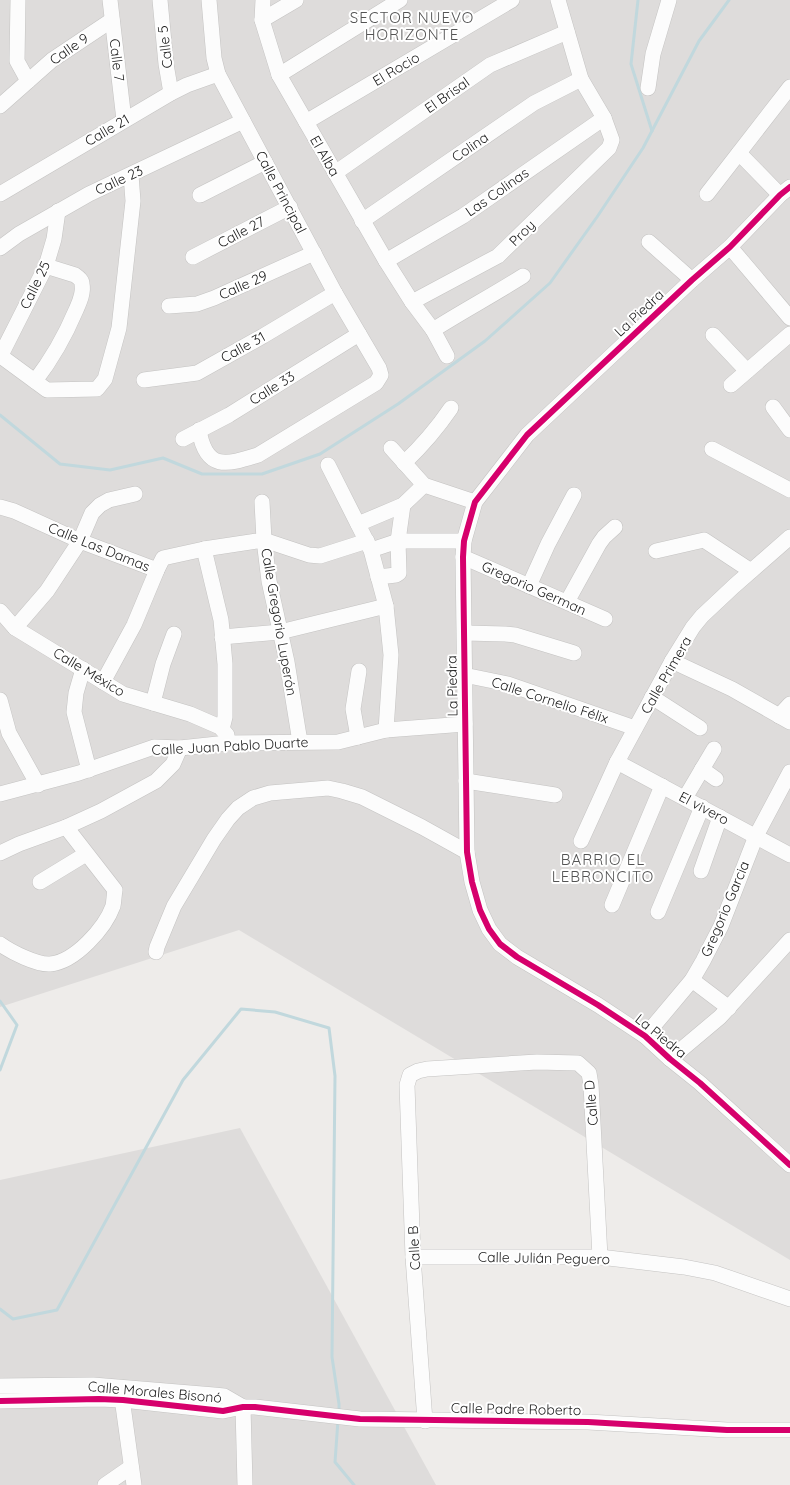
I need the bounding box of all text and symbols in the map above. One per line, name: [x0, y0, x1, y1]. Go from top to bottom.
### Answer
district label: SECTOR NUEVO HORIZONTE: [350, 8, 474, 44]
street label: Calle 5: [153, 24, 177, 70]
street label: Calle 9: [46, 29, 92, 69]
street label: Calle 7: [105, 38, 129, 82]
street label: El Rocio: [369, 48, 423, 90]
street label: El Brisal: [421, 73, 473, 117]
street label: Calle 21: [81, 110, 133, 150]
street label: Colina: [448, 128, 492, 166]
street label: El Alba: [306, 132, 344, 180]
street label: Calle Principal: [252, 148, 310, 236]
street label: Calle 23: [92, 161, 146, 199]
street label: Las Colinas: [462, 164, 532, 220]
street label: Calle 27: [215, 212, 267, 252]
street label: Proy: [505, 216, 539, 250]
street label: Calle 25: [16, 258, 54, 312]
street label: Calle 29: [216, 266, 270, 304]
street label: La Piedra: [610, 286, 668, 340]
street label: Calle 31: [218, 327, 268, 367]
street label: Calle 33: [246, 367, 298, 409]
street label: Calle Las Damas: [45, 518, 153, 576]
street label: Calle Gregorio Luperón: [257, 547, 301, 697]
street label: Gregorio German: [479, 557, 589, 619]
street label: Calle Primera: [637, 633, 695, 717]
street label: Calle México: [50, 644, 128, 700]
street label: La Piedra: [442, 655, 462, 717]
street label: Calle Cornelio Félix: [489, 673, 611, 727]
street label: Calle Juan Pablo Duarte: [151, 733, 309, 759]
street label: El vivero: [676, 787, 732, 829]
district label: BARRIO EL LEBRONCITO: [552, 850, 654, 886]
street label: Gregorio Garcia: [697, 858, 753, 960]
street label: La Piedra: [632, 1010, 690, 1062]
street label: Calle D: [580, 1079, 602, 1127]
street label: Calle B: [404, 1225, 424, 1271]
street label: Calle Julián Peguero: [478, 1248, 610, 1268]
street label: Calle Morales Bisonó: [87, 1377, 223, 1407]
street label: Calle Padre Roberto: [451, 1399, 581, 1419]

